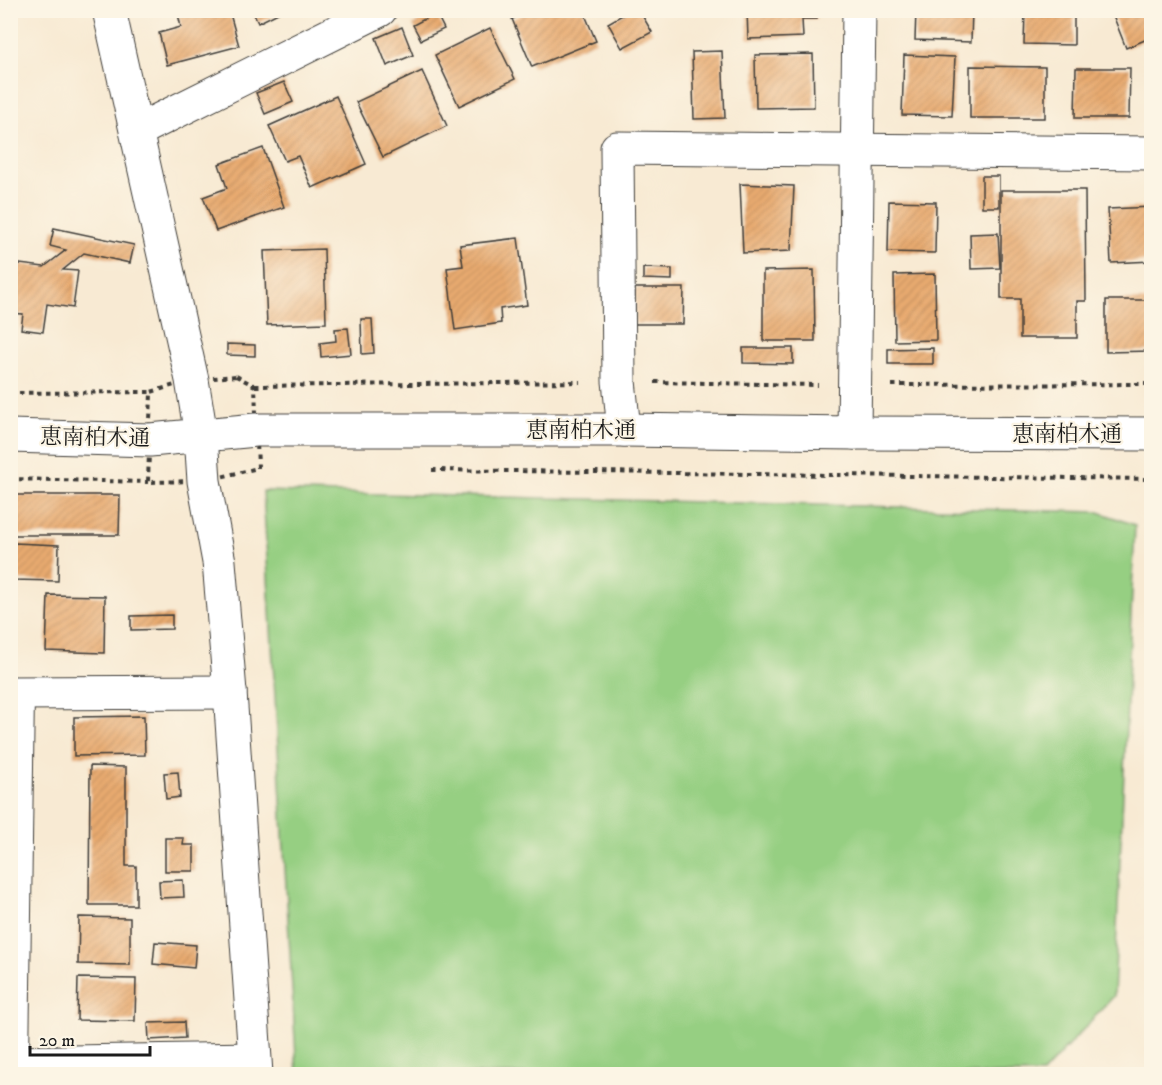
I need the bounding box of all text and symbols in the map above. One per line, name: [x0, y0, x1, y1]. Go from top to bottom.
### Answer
street label: 恵南柏木通: [526, 417, 636, 444]
street label: 恵南柏木通: [1012, 421, 1122, 448]
street label: 恵南柏木通: [40, 424, 150, 452]
scale bar: [30, 1019, 150, 1057]
text: 20 m: [39, 1030, 75, 1052]

